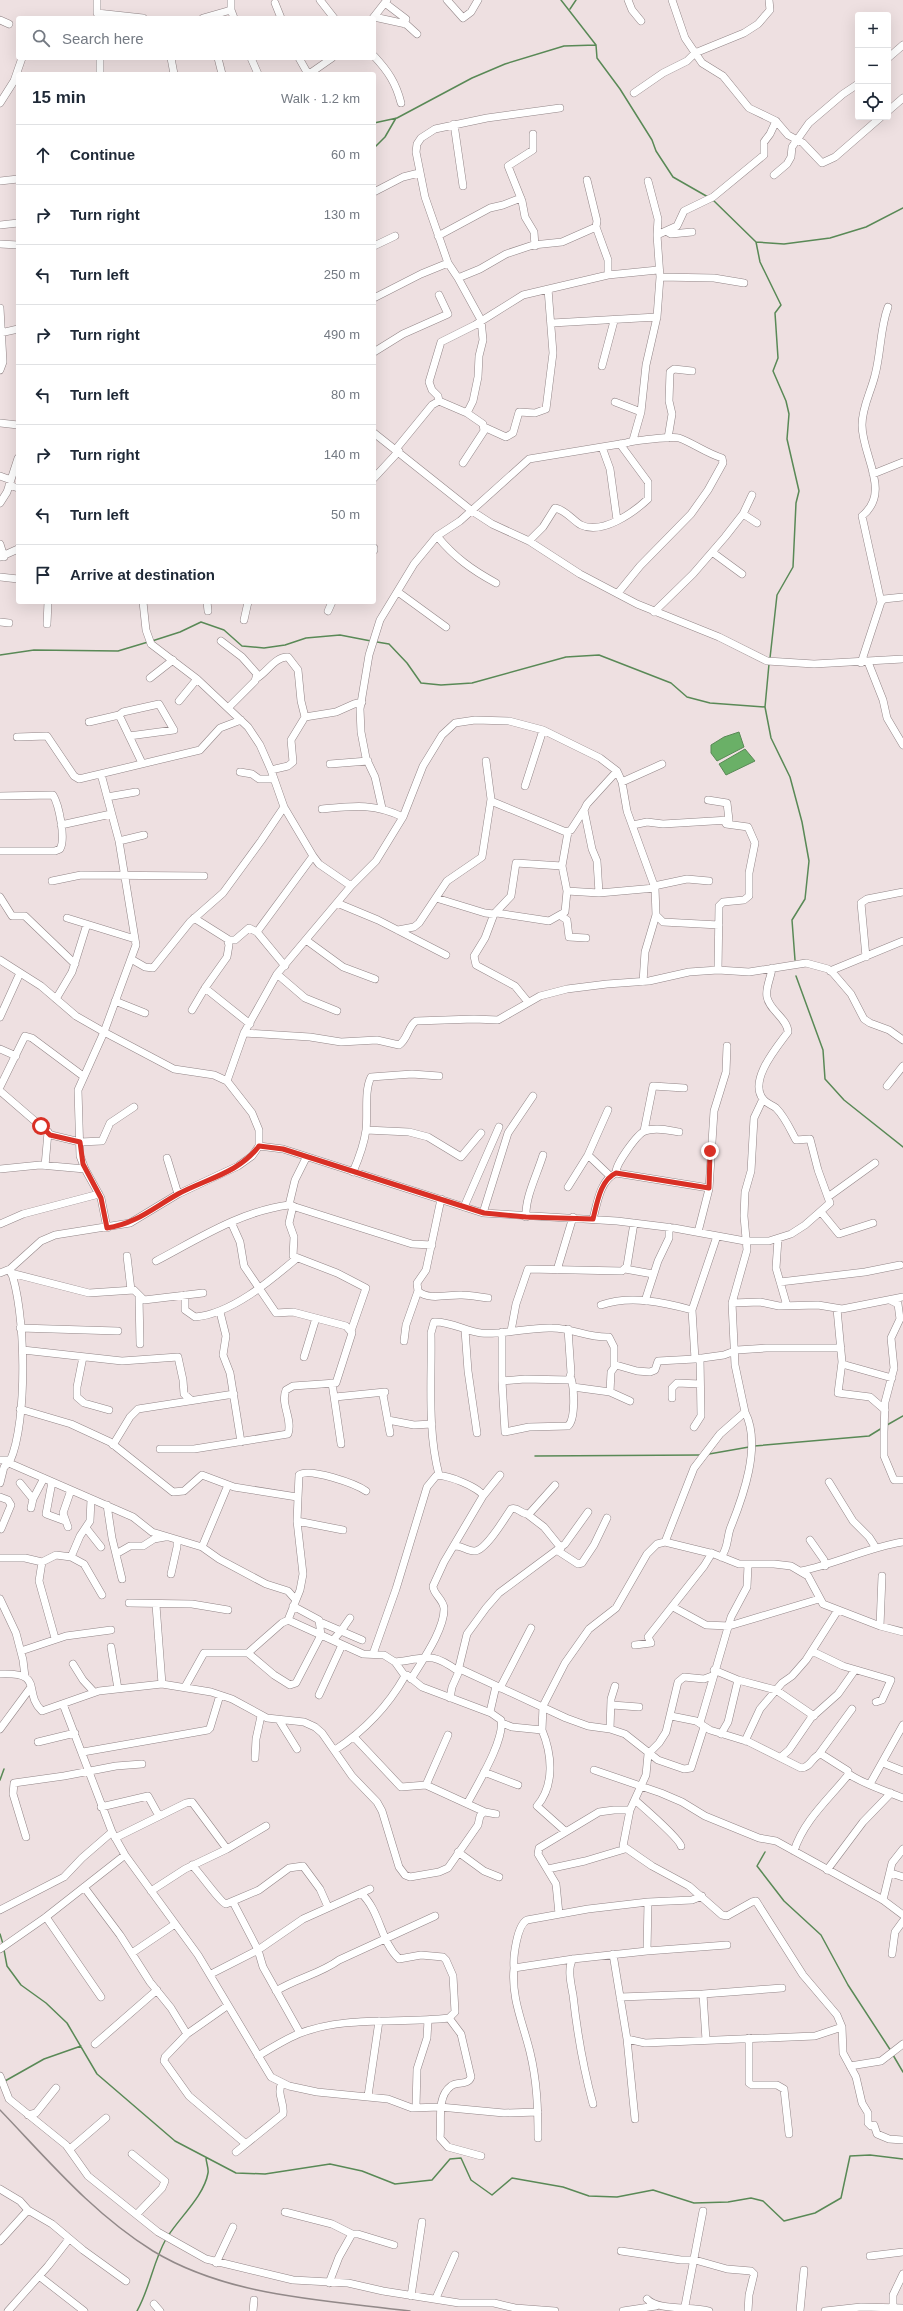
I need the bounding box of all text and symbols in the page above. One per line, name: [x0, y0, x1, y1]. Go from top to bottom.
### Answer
map controls: [855, 12, 891, 120]
button: +: [855, 12, 891, 48]
search box: [16, 16, 376, 60]
icon: search: [30, 27, 52, 49]
text: Search here: [62, 30, 144, 47]
button: −: [855, 48, 891, 84]
button: locate: [855, 84, 891, 120]
text: 15 min: [32, 88, 86, 107]
text: Walk · 1.2 km: [281, 91, 360, 106]
icon: ahead: [32, 144, 54, 166]
text: Continue: [70, 146, 135, 163]
text: 60 m: [331, 147, 360, 162]
icon: right: [32, 204, 54, 226]
text: Turn right: [70, 206, 140, 223]
text: 130 m: [324, 207, 360, 222]
icon: left: [32, 264, 54, 286]
text: Turn left: [70, 266, 129, 283]
text: 250 m: [324, 267, 360, 282]
icon: right: [32, 324, 54, 346]
text: Turn right: [70, 326, 140, 343]
text: 490 m: [324, 327, 360, 342]
icon: left: [32, 384, 54, 406]
text: Turn left: [70, 386, 129, 403]
text: 80 m: [331, 387, 360, 402]
icon: right: [32, 444, 54, 466]
text: Turn right: [70, 446, 140, 463]
text: 140 m: [324, 447, 360, 462]
icon: left: [32, 504, 54, 526]
text: Turn left: [70, 506, 129, 523]
text: 50 m: [331, 507, 360, 522]
icon: arrive: [32, 564, 54, 586]
text: Arrive at destination: [70, 566, 215, 583]
route start: [32, 1117, 50, 1135]
route end: [701, 1142, 719, 1160]

